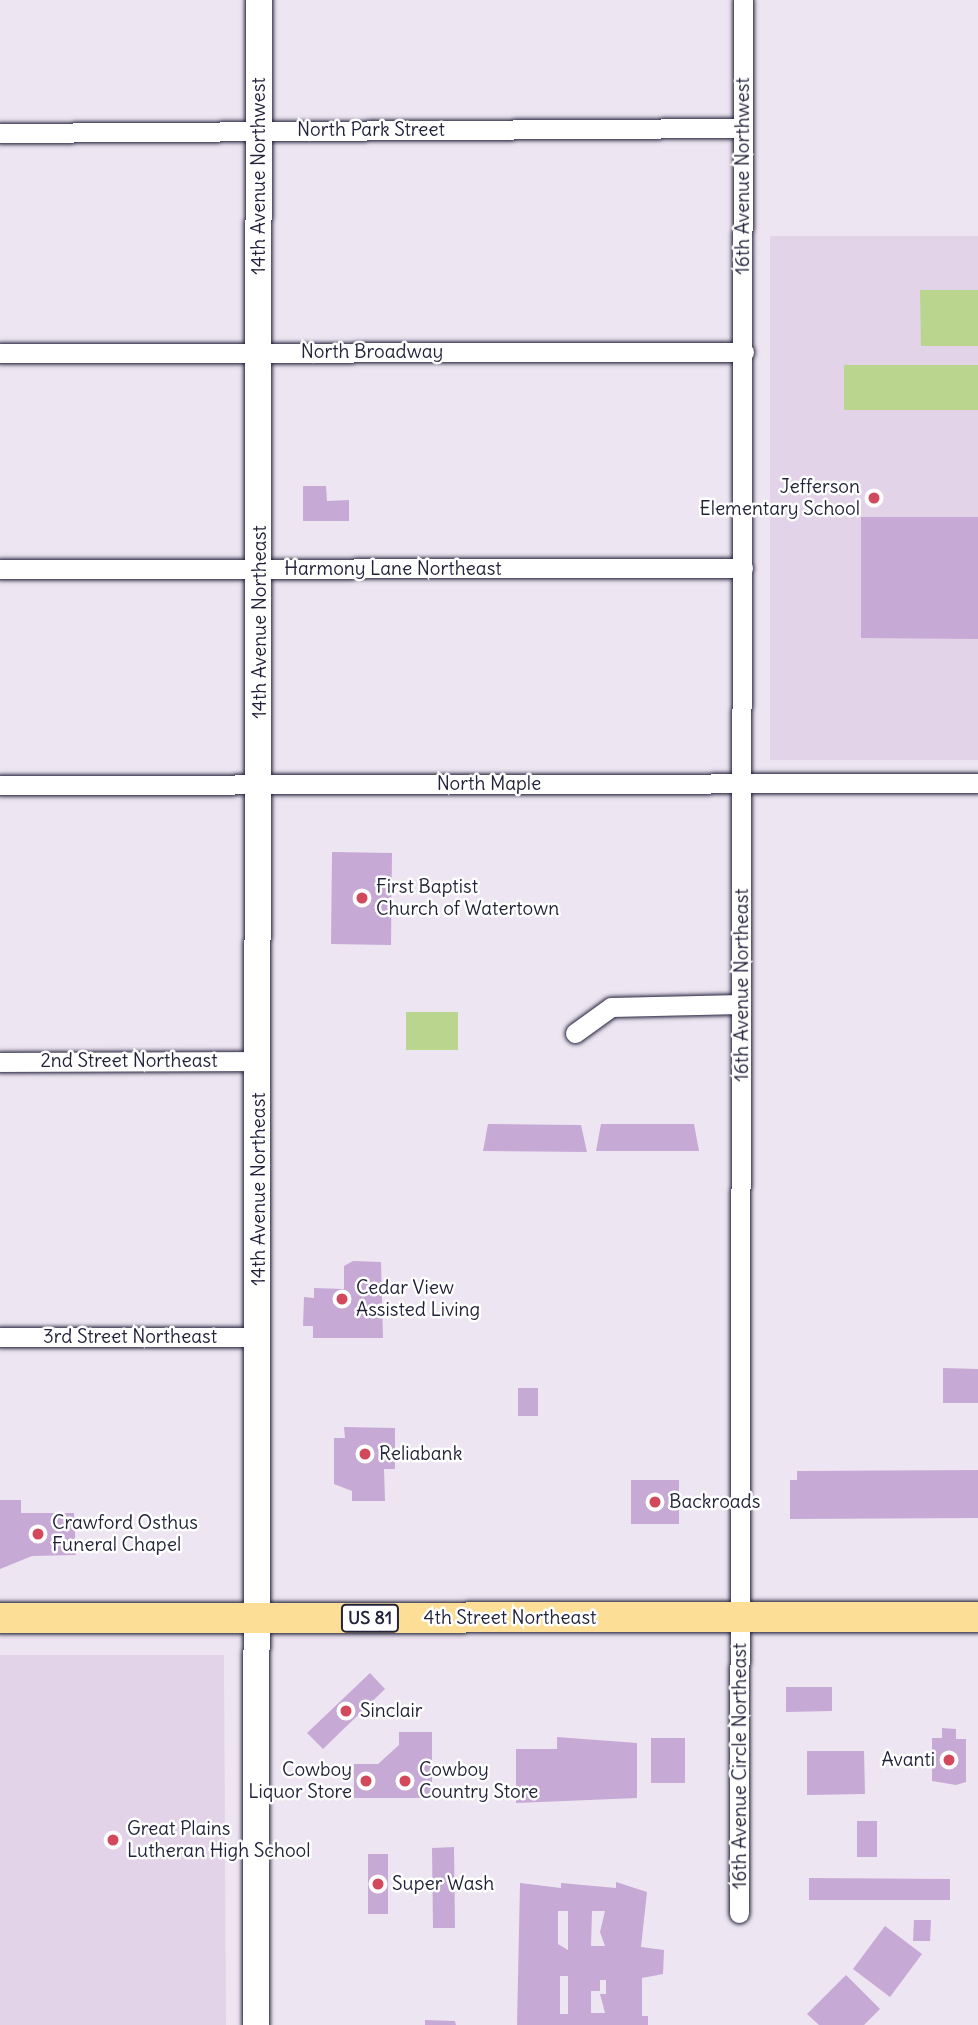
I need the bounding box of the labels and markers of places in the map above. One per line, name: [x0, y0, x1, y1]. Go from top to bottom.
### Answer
place label: Jefferson Elementary School: [699, 476, 860, 520]
marker: Jefferson Elementary School: [866, 490, 882, 506]
place label: First Baptist Church of Watertown: [376, 876, 559, 920]
marker: First Baptist Church of Watertown: [354, 890, 370, 906]
place label: Cedar View Assisted Living: [356, 1277, 480, 1321]
marker: Cedar View Assisted Living: [334, 1291, 350, 1307]
place label: Reliabank: [379, 1443, 462, 1465]
marker: Reliabank: [357, 1446, 373, 1462]
place label: Backroads: [669, 1491, 760, 1513]
marker: Backroads: [647, 1494, 663, 1510]
place label: Crawford Osthus Funeral Chapel: [52, 1512, 198, 1556]
marker: Crawford Osthus Funeral Chapel: [30, 1526, 46, 1542]
place label: Sinclair: [360, 1700, 423, 1722]
marker: Sinclair: [338, 1703, 354, 1719]
place label: Avanti: [881, 1749, 935, 1771]
marker: Avanti: [941, 1752, 957, 1768]
place label: Cowboy Liquor Store: [248, 1759, 352, 1803]
place label: Cowboy Country Store: [419, 1759, 538, 1803]
marker: Cowboy Liquor Store: [358, 1773, 374, 1789]
marker: Cowboy Country Store: [397, 1773, 413, 1789]
place label: Great Plains Lutheran High School: [127, 1818, 311, 1862]
marker: Great Plains Lutheran High School: [105, 1832, 121, 1848]
place label: Super Wash: [392, 1873, 494, 1895]
marker: Super Wash: [370, 1876, 386, 1892]

